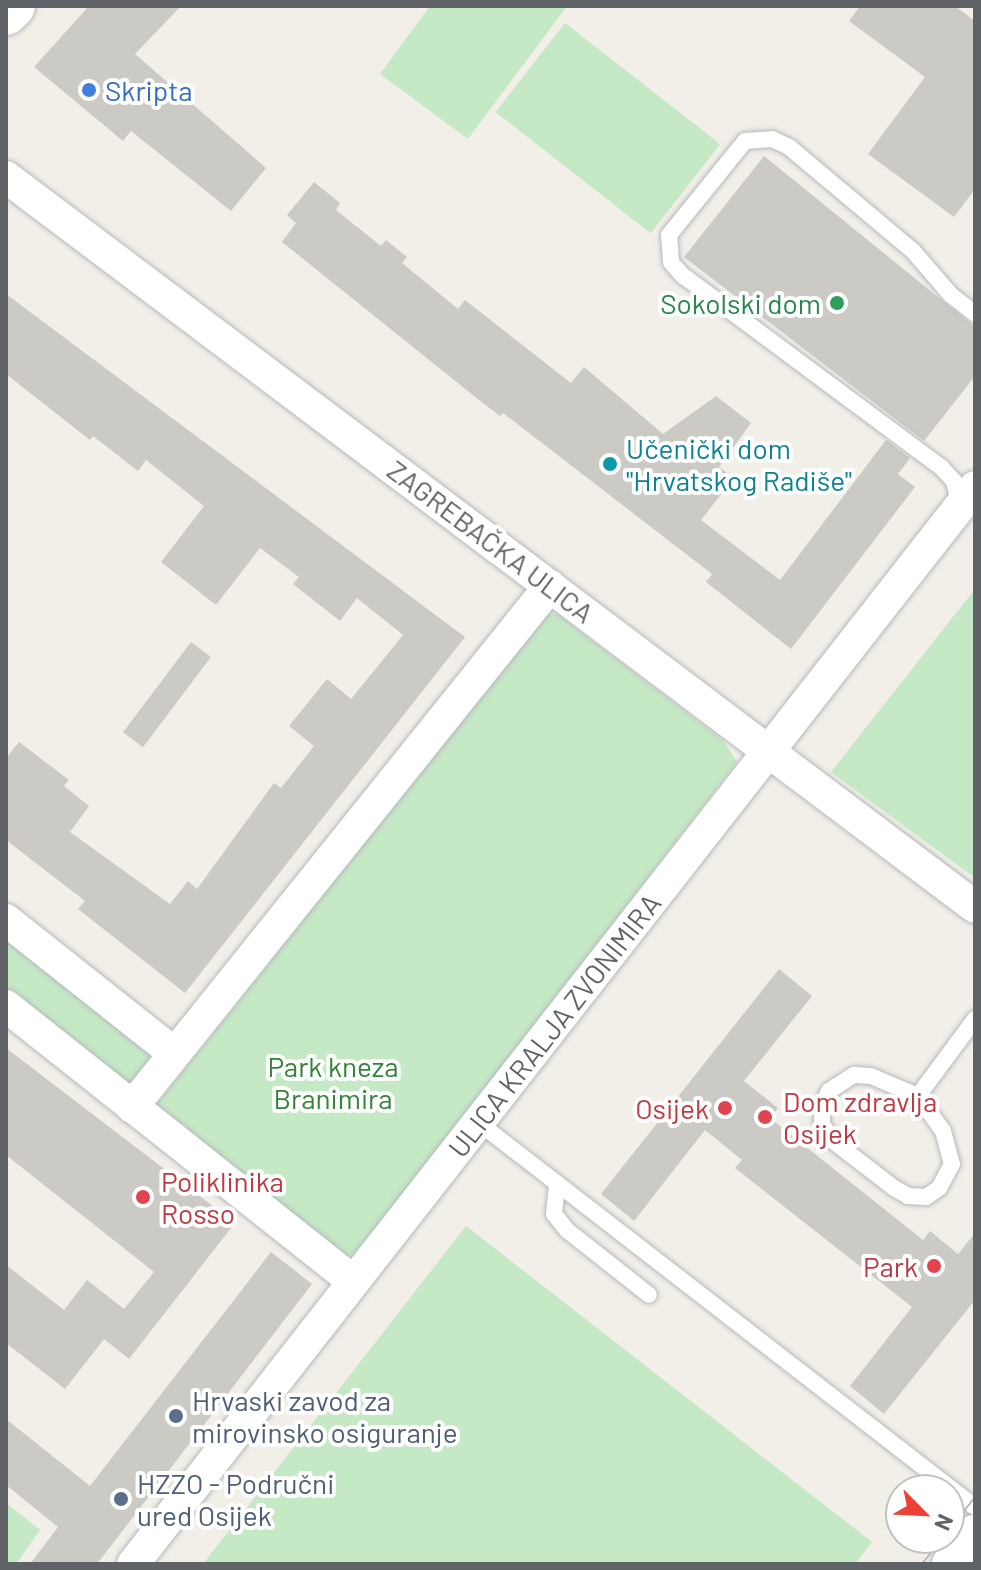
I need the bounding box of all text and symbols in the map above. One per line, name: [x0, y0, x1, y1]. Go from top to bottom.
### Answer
place label: Skripta: [105, 73, 193, 107]
marker: Skripta: [80, 81, 98, 99]
place label: Sokolski dom: [660, 286, 821, 320]
marker: Sokolski dom: [828, 294, 846, 312]
place label: Učenički dom "Hrvatskog Radiše": [626, 431, 852, 497]
street label: ZAGREBAČKA ULICA: [381, 452, 601, 630]
marker: Učenički dom "Hrvatskog Radiše": [601, 455, 619, 473]
street label: ULICA KRALJA ZVONIMIRA: [441, 887, 667, 1163]
park label: Park kneza Branimira: [267, 1049, 399, 1115]
place label: Dom zdravlja Osijek: [783, 1084, 937, 1150]
place label: Osijek: [635, 1091, 709, 1125]
marker: Osijek: [716, 1099, 734, 1117]
marker: Dom zdravlja Osijek: [754, 1106, 776, 1128]
place label: Poliklinika Rosso: [161, 1164, 284, 1230]
marker: Poliklinika Rosso: [132, 1186, 154, 1208]
place label: Park: [863, 1249, 918, 1283]
marker: Park: [925, 1257, 943, 1275]
place label: Hrvaski zavod za mirovinsko osiguranje: [192, 1383, 458, 1449]
marker: Hrvaski zavod za mirovinsko osiguranje: [167, 1407, 185, 1425]
place label: HZZO - Područni ured Osijek: [137, 1466, 334, 1532]
north arrow: [885, 1474, 965, 1554]
marker: HZZO - Područni ured Osijek: [112, 1490, 130, 1508]
text: N: [930, 1511, 960, 1535]

